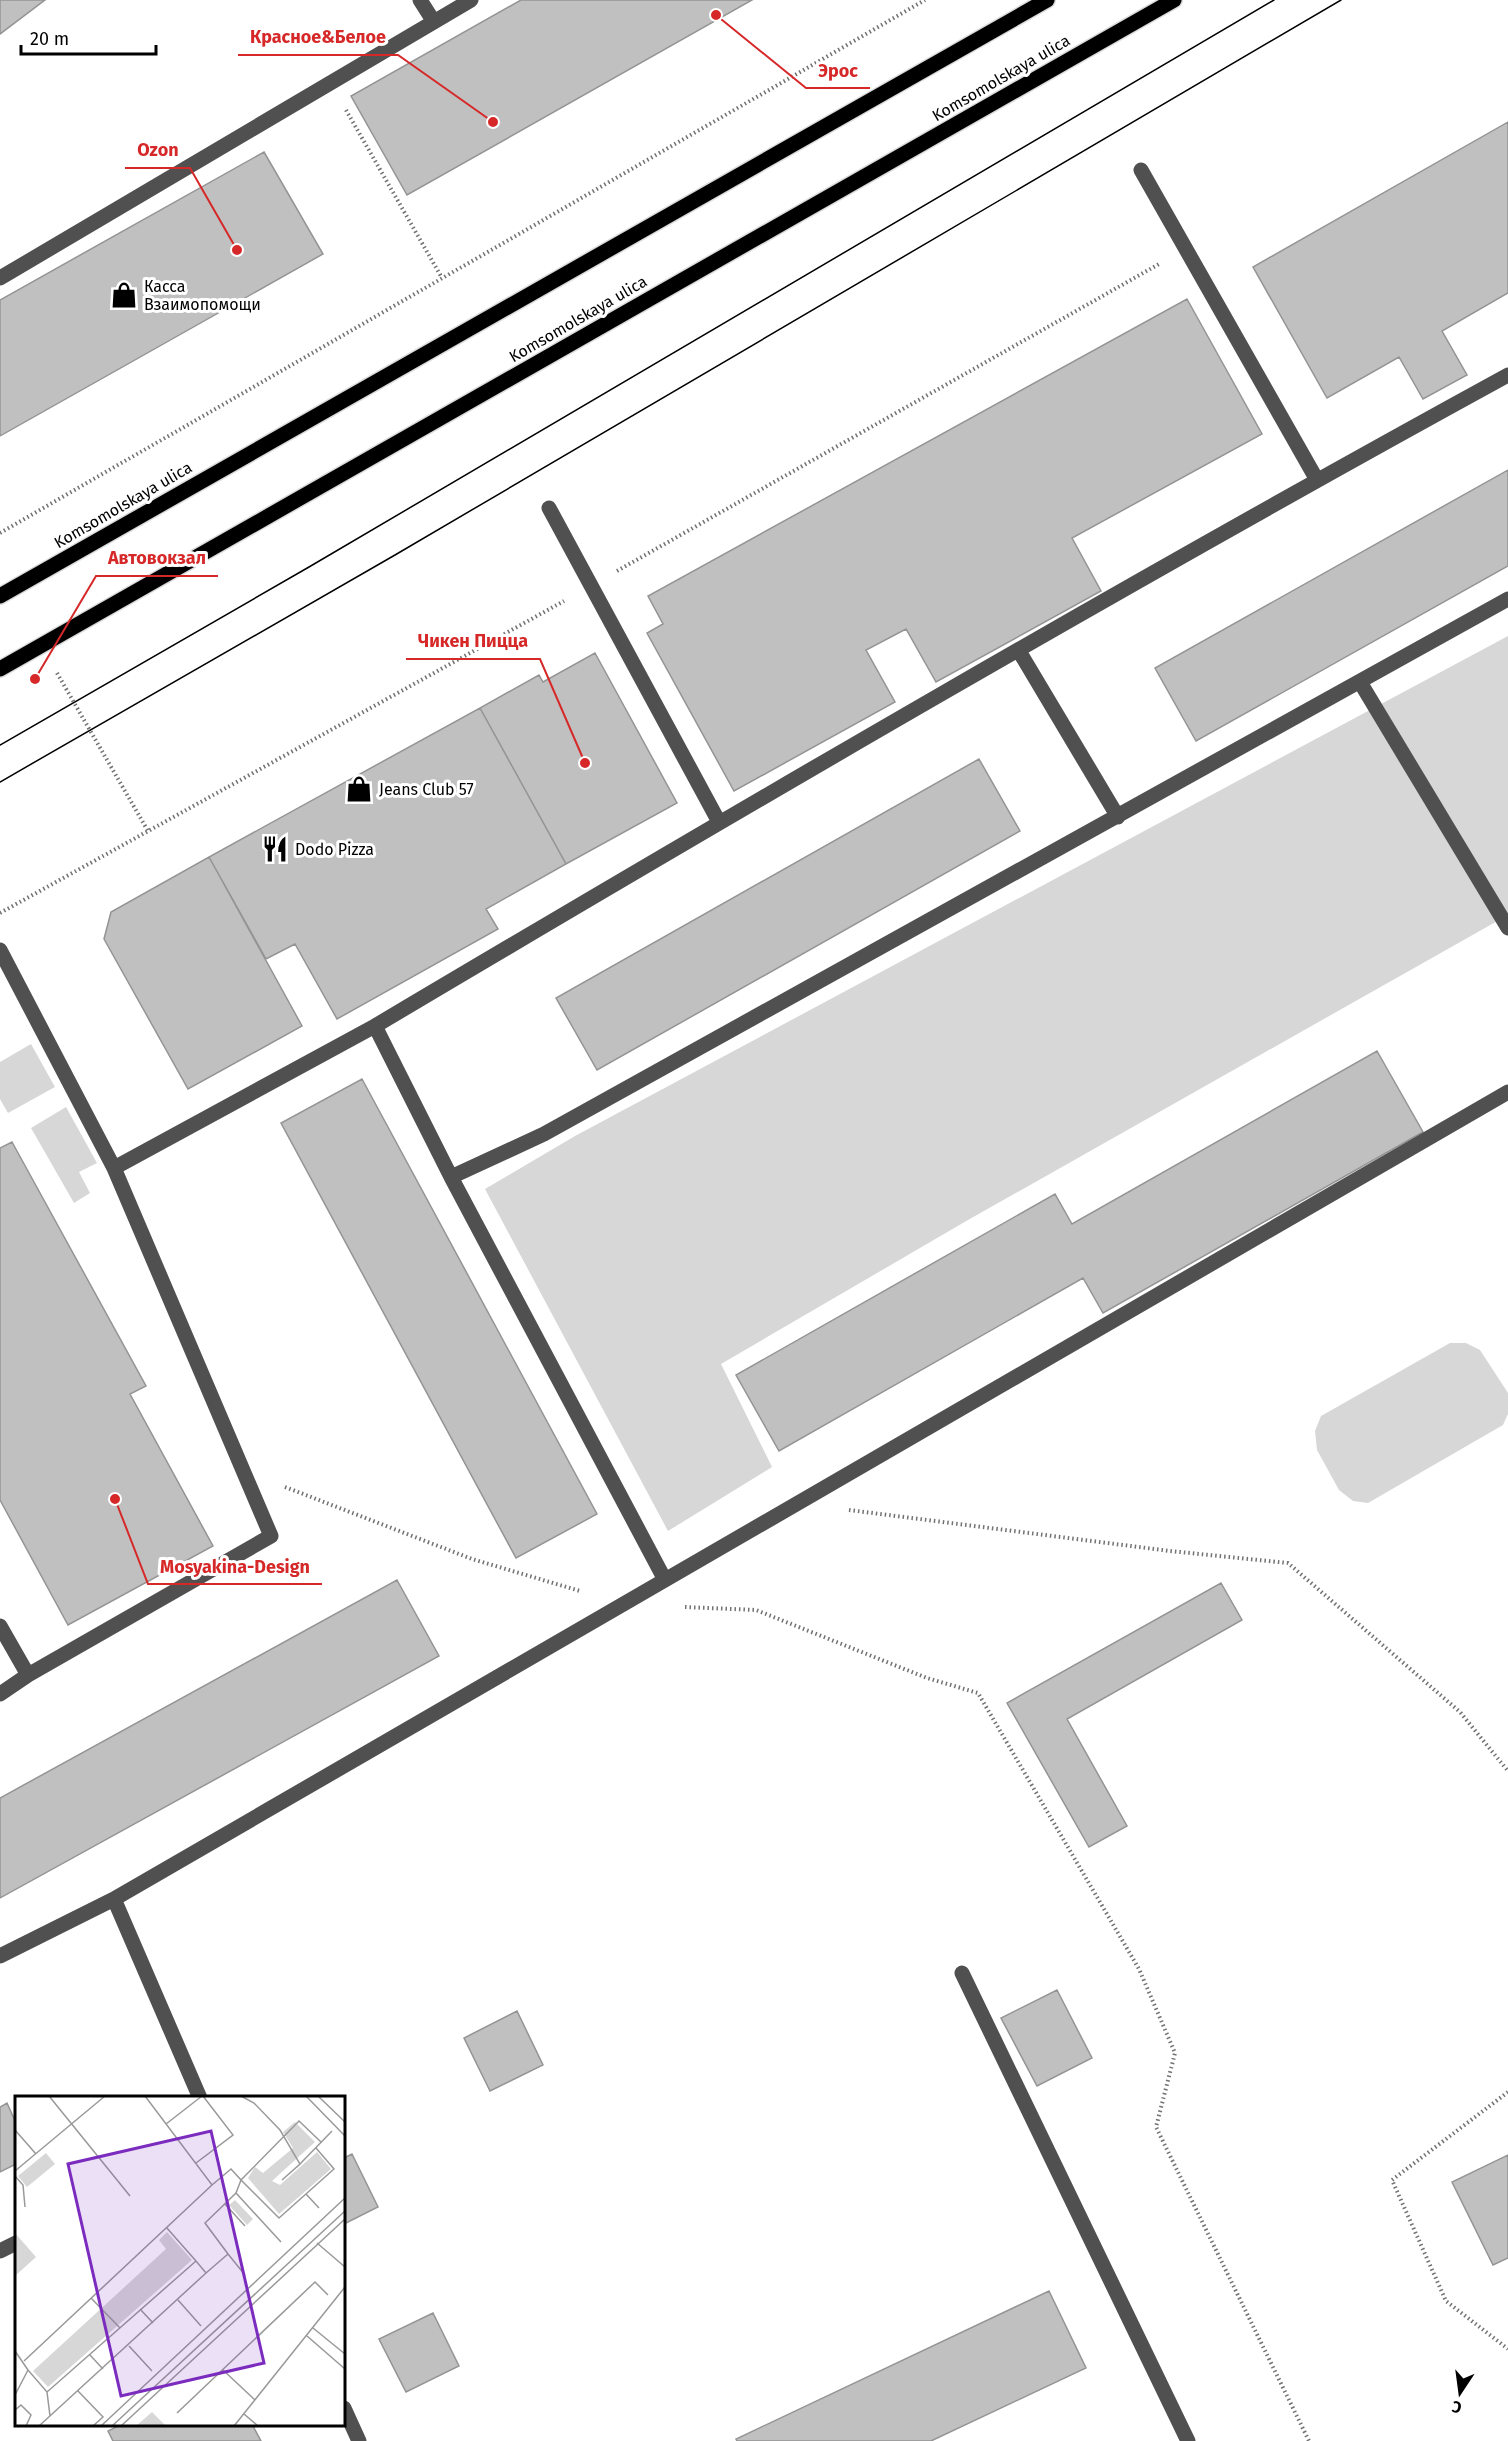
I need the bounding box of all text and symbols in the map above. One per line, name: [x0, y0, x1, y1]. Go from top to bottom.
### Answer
scale bar: [21, 18, 156, 56]
callout: Красное&Белое: [238, 19, 398, 55]
text: Красное&Белое: [250, 26, 386, 48]
text: 20 m: [30, 28, 69, 50]
street label: Komsomolskaya ulica: [929, 31, 1073, 125]
callout: Эрос: [806, 52, 870, 88]
text: Эрос: [818, 60, 858, 82]
callout: Ozon: [125, 132, 190, 168]
text: Ozon: [137, 139, 179, 161]
street label: Komsomolskaya ulica: [506, 272, 650, 366]
place label: Касса Взаимопомощи: [144, 277, 261, 314]
shop icon: Касса Взаимопомощи: [109, 280, 139, 310]
street label: Komsomolskaya ulica: [51, 458, 195, 552]
callout: Автовокзал: [96, 540, 218, 576]
text: Автовокзал: [107, 547, 206, 569]
callout: Чикен Пицца: [406, 623, 540, 659]
text: Чикен Пицца: [418, 630, 528, 652]
shop icon: Jeans Club 57: [344, 774, 374, 804]
place label: Jeans Club 57: [379, 780, 474, 799]
restaurant icon: Dodo Pizza: [260, 834, 290, 864]
place label: Dodo Pizza: [295, 840, 374, 859]
callout: Mosyakina-Design: [148, 1548, 322, 1584]
text: Mosyakina-Design: [160, 1556, 310, 1578]
inset map: [15, 2096, 345, 2426]
north arrow: [1430, 2363, 1490, 2423]
text: С: [1449, 2397, 1463, 2417]

